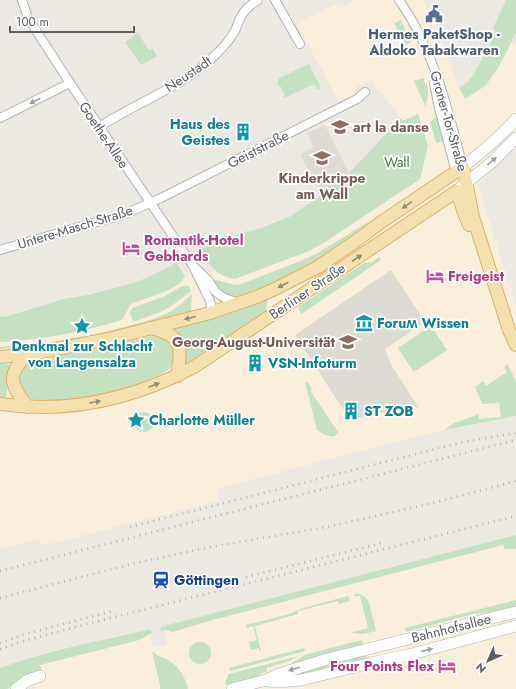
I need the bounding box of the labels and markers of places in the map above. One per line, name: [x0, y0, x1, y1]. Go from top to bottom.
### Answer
public building icon: Hermes PaketShop - Aldoko Tabakwaren: [424, 4, 444, 24]
place label: Hermes PaketShop - Aldoko Tabakwaren: [368, 24, 501, 60]
place label: Haus des Geistes: [170, 114, 231, 150]
school or university icon: art la danse: [330, 117, 350, 137]
place label: art la danse: [353, 117, 429, 137]
building icon: Haus des Geistes: [233, 122, 253, 142]
school or university icon: Kinderkrippe am Wall: [312, 148, 332, 168]
place label: Kinderkrippe am Wall: [278, 168, 366, 204]
place label: Romantik-Hotel Gebhards: [144, 230, 243, 266]
hotel icon: Romantik-Hotel Gebhards: [121, 238, 141, 258]
hotel icon: Freigeist: [425, 266, 445, 286]
place label: Freigeist: [448, 266, 505, 286]
museum icon: Foruʍ Wissen: [354, 313, 374, 333]
place label: Foruʍ Wissen: [377, 313, 469, 333]
place icon: Denkmal zur Schlacht von Langensalza: [72, 316, 92, 336]
place label: Georg-August-Universität: [172, 332, 336, 352]
school or university icon: Georg-August-Universität: [338, 332, 358, 352]
place label: Denkmal zur Schlacht von Langensalza: [12, 336, 153, 372]
building icon: VSN-Infoturm: [245, 353, 265, 373]
place label: VSN-Infoturm: [267, 353, 357, 373]
building icon: ST ZOB: [341, 401, 361, 421]
place label: ST ZOB: [364, 401, 414, 421]
place icon: Charlotte Müller: [126, 410, 146, 430]
place label: Charlotte Müller: [149, 410, 255, 430]
station icon: Göttingen: [151, 570, 171, 590]
place label: Göttingen: [174, 570, 239, 590]
place label: Four Points Flex: [330, 656, 435, 676]
hotel icon: Four Points Flex: [437, 656, 457, 676]

